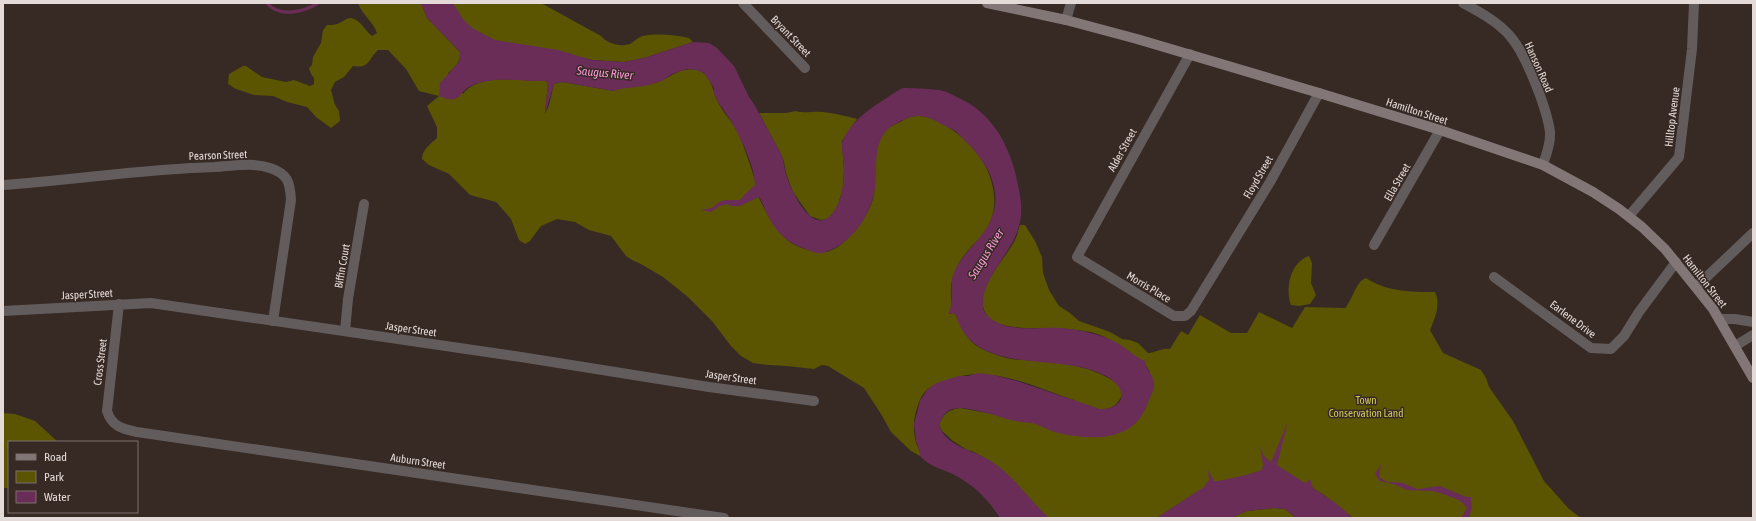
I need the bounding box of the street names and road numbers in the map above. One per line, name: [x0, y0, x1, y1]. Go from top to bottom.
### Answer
street label: Bryant Street: [769, 13, 813, 59]
street label: Hanson Road: [1523, 40, 1555, 94]
street label: Hilltop Avenue: [1662, 86, 1682, 148]
street label: Hamilton Street: [1385, 95, 1449, 127]
street label: Alder Street: [1105, 126, 1139, 174]
street label: Pearson Street: [188, 148, 248, 162]
street label: Floyd Street: [1241, 153, 1275, 201]
street label: Ella Street: [1381, 161, 1413, 203]
street label: Biffin Court: [332, 243, 352, 289]
street label: Hamilton Street: [1681, 252, 1729, 310]
street label: Morris Place: [1125, 269, 1173, 305]
street label: Jasper Street: [61, 287, 113, 301]
street label: Earlene Drive: [1548, 298, 1598, 340]
street label: Jasper Street: [385, 319, 437, 339]
street label: Cross Street: [91, 338, 109, 386]
street label: Jasper Street: [705, 367, 757, 387]
street label: Auburn Street: [390, 451, 446, 471]

